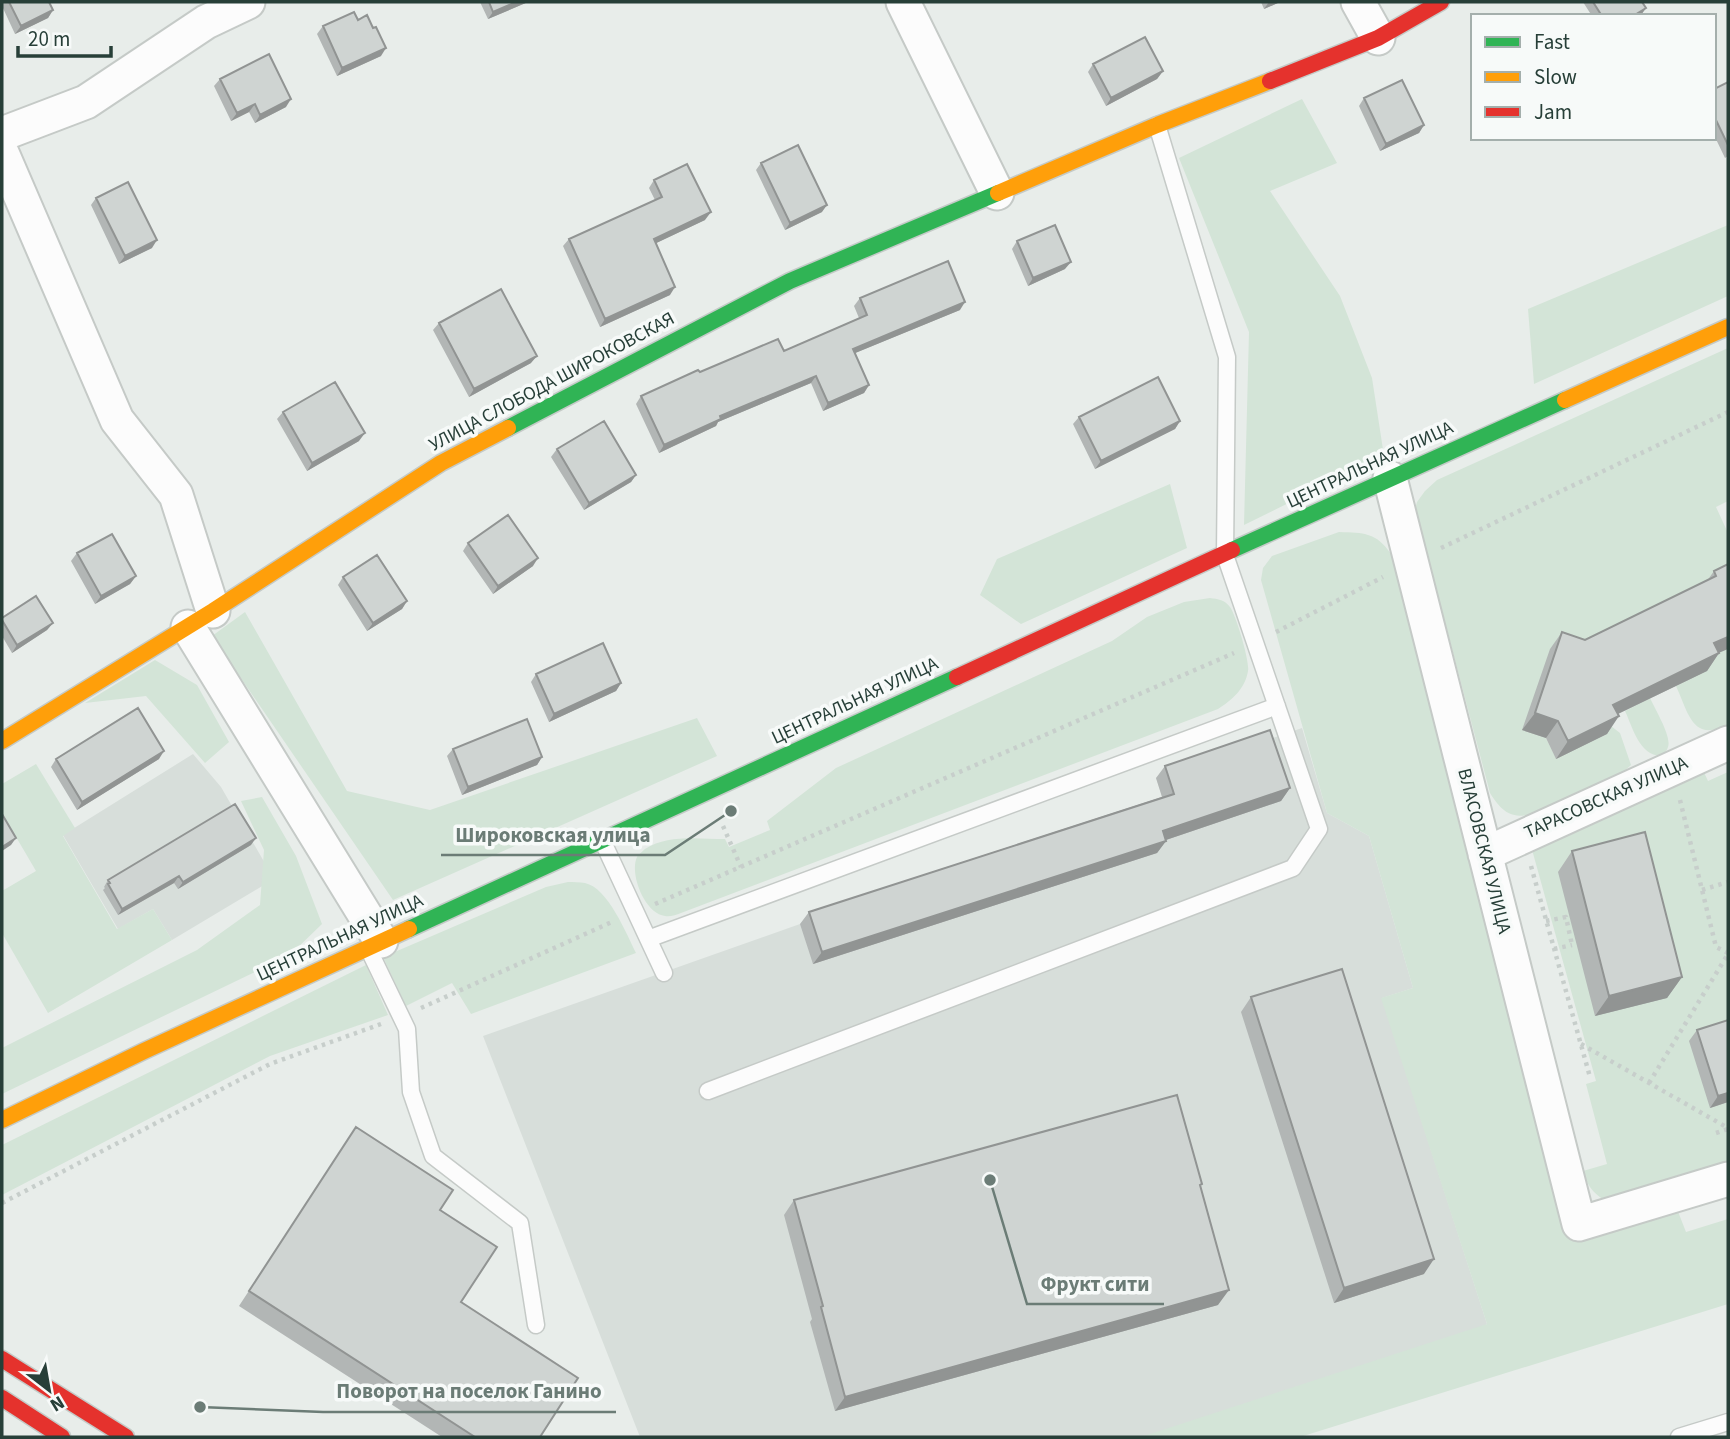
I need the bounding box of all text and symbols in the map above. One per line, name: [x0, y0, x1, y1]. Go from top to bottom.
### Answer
scale bar: [18, 14, 110, 58]
legend: [1471, 14, 1716, 140]
text: 20 m: [28, 24, 70, 54]
text: Fast: [1534, 27, 1570, 57]
text: Slow: [1534, 62, 1577, 92]
text: Jam: [1534, 97, 1572, 127]
street label: УЛИЦА СЛОБОДА ШИРОКОВСКАЯ: [424, 306, 680, 458]
street label: ЦЕНТРАЛЬНАЯ УЛИЦА: [1282, 414, 1458, 515]
street label: ЦЕНТРАЛЬНАЯ УЛИЦА: [767, 650, 943, 751]
street label: ТАРАСОВСКАЯ УЛИЦА: [1520, 750, 1693, 846]
street label: ВЛАСОВСКАЯ УЛИЦА: [1450, 765, 1518, 937]
callout: Широковская улица: [441, 813, 665, 855]
text: Широковская улица: [455, 820, 651, 850]
street label: ЦЕНТРАЛЬНАЯ УЛИЦА: [252, 887, 428, 988]
callout: Фрукт сити: [1027, 1262, 1164, 1304]
text: Фрукт сити: [1041, 1269, 1149, 1299]
north arrow: [14, 1355, 84, 1425]
callout: Поворот на поселок Ганино: [323, 1370, 616, 1412]
text: Поворот на поселок Ганино: [336, 1376, 602, 1406]
text: N: [45, 1388, 69, 1418]

